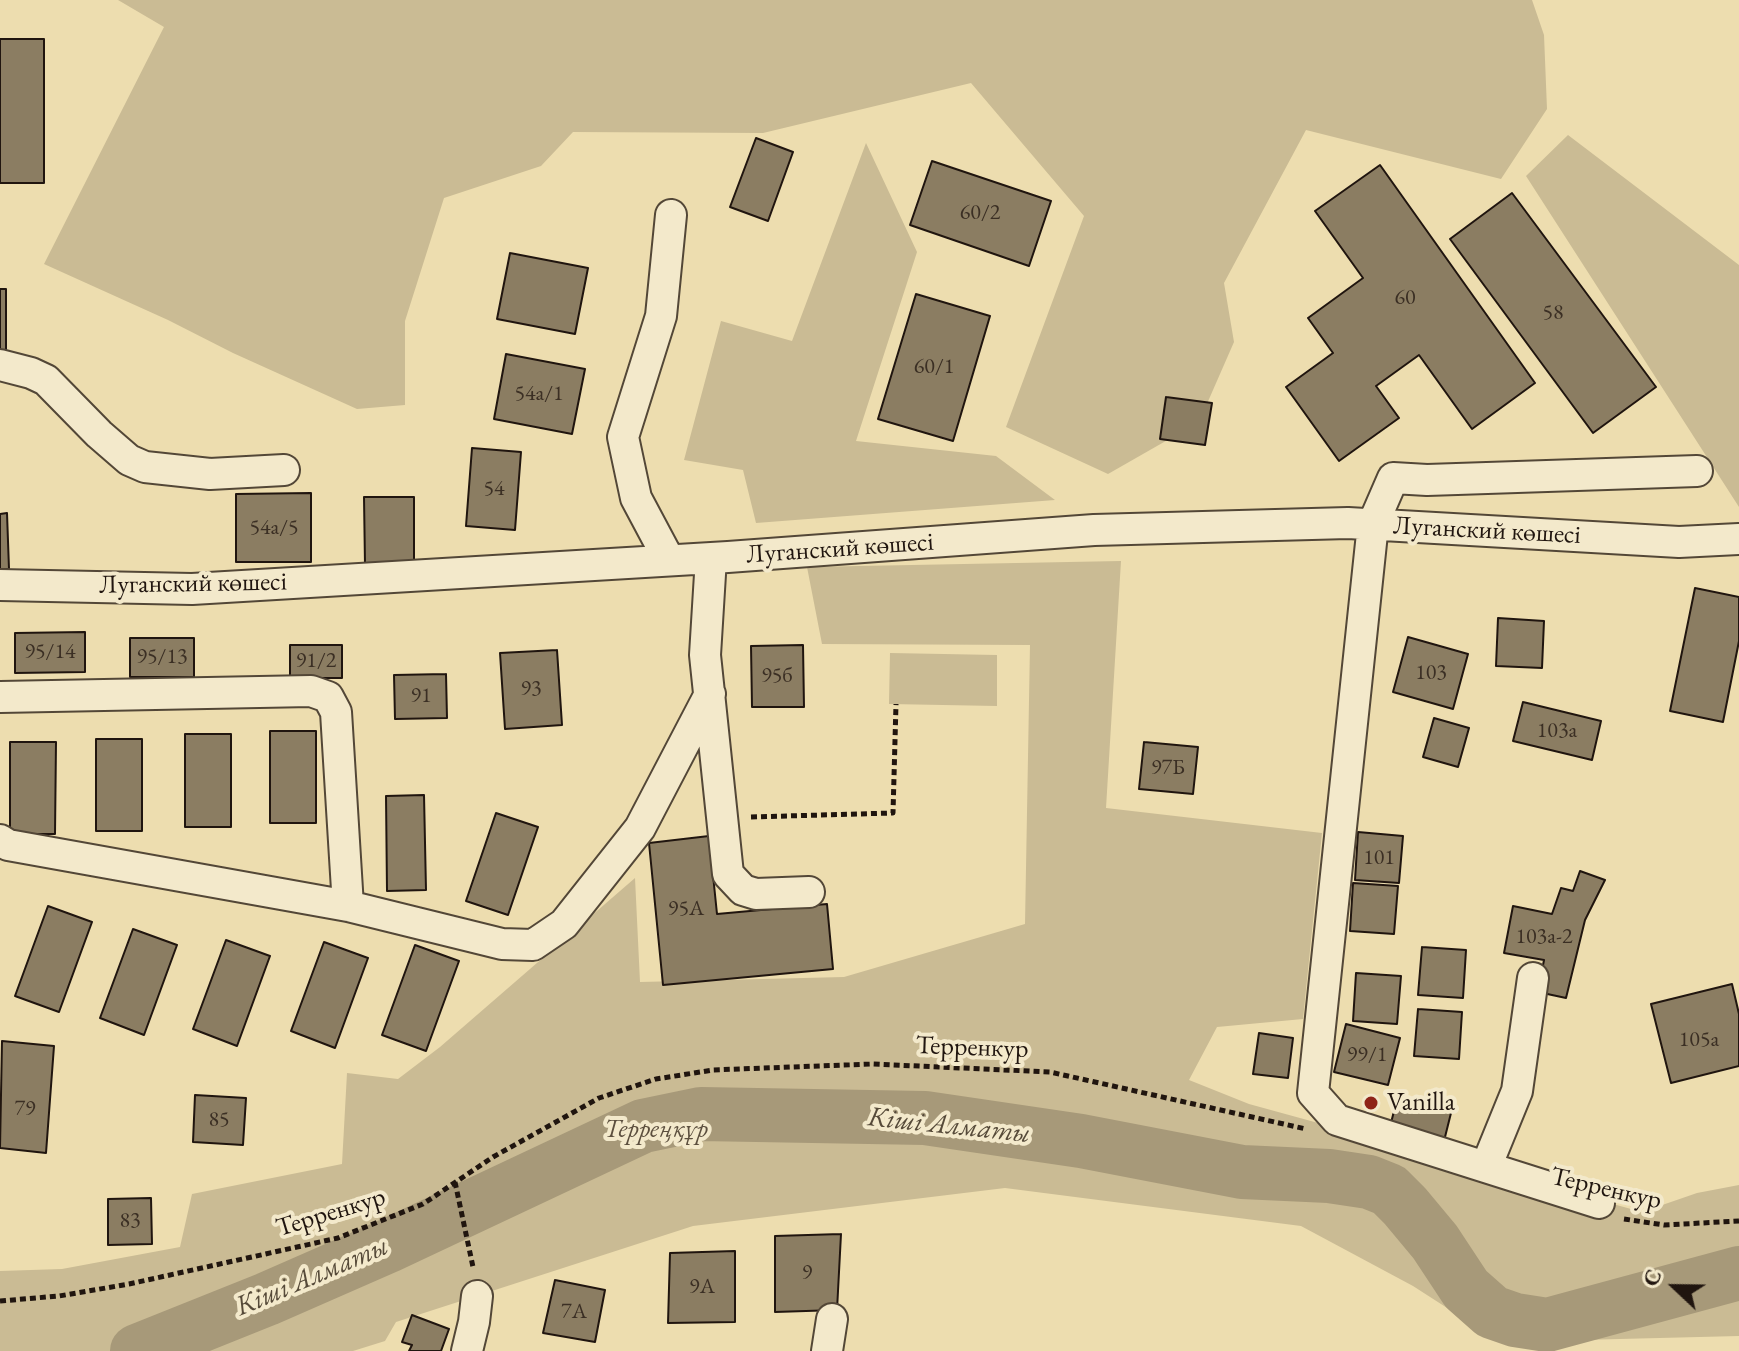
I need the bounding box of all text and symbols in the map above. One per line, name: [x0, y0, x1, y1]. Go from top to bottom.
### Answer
house number: 60/2: [960, 200, 1000, 226]
house number: 60: [1394, 285, 1416, 311]
house number: 58: [1542, 300, 1564, 326]
house number: 60/1: [914, 354, 954, 380]
house number: 54а/1: [514, 381, 564, 407]
house number: 54: [483, 476, 505, 502]
street label: Луганский көшесі: [1392, 511, 1582, 551]
house number: 54а/5: [249, 515, 299, 541]
street label: Луганский көшесі: [745, 527, 935, 571]
street label: Луганский көшесі: [99, 567, 287, 601]
house number: 95/14: [24, 639, 76, 665]
house number: 95/13: [136, 644, 188, 670]
house number: 91/2: [296, 648, 336, 674]
house number: 103: [1415, 660, 1447, 686]
house number: 95б: [761, 663, 793, 689]
house number: 93: [520, 676, 542, 702]
house number: 91: [410, 683, 432, 709]
house number: 103а: [1537, 718, 1577, 744]
house number: 97Б: [1151, 755, 1185, 781]
house number: 101: [1363, 845, 1395, 871]
house number: 95А: [668, 896, 704, 922]
house number: 103а-2: [1515, 924, 1573, 950]
house number: 105а: [1679, 1027, 1719, 1053]
street label: Терренкур: [915, 1030, 1029, 1066]
house number: 99/1: [1347, 1042, 1387, 1068]
place label: Vanilla: [1387, 1087, 1455, 1119]
marker: Vanilla: [1362, 1094, 1380, 1112]
house number: 79: [14, 1096, 36, 1122]
water label: Кіші Алматы: [866, 1101, 1032, 1151]
house number: 85: [208, 1107, 230, 1133]
park label: Терреңқұр: [604, 1114, 708, 1146]
street label: Терренкур: [1548, 1161, 1664, 1217]
street label: Терренкур: [272, 1182, 390, 1244]
house number: 83: [119, 1208, 141, 1234]
water label: Кіші Алматы: [230, 1230, 394, 1324]
north arrow: [1635, 1247, 1715, 1327]
house number: 9: [802, 1260, 812, 1286]
text: С: [1636, 1265, 1669, 1290]
house number: 9А: [689, 1274, 715, 1300]
house number: 7А: [561, 1299, 587, 1325]

